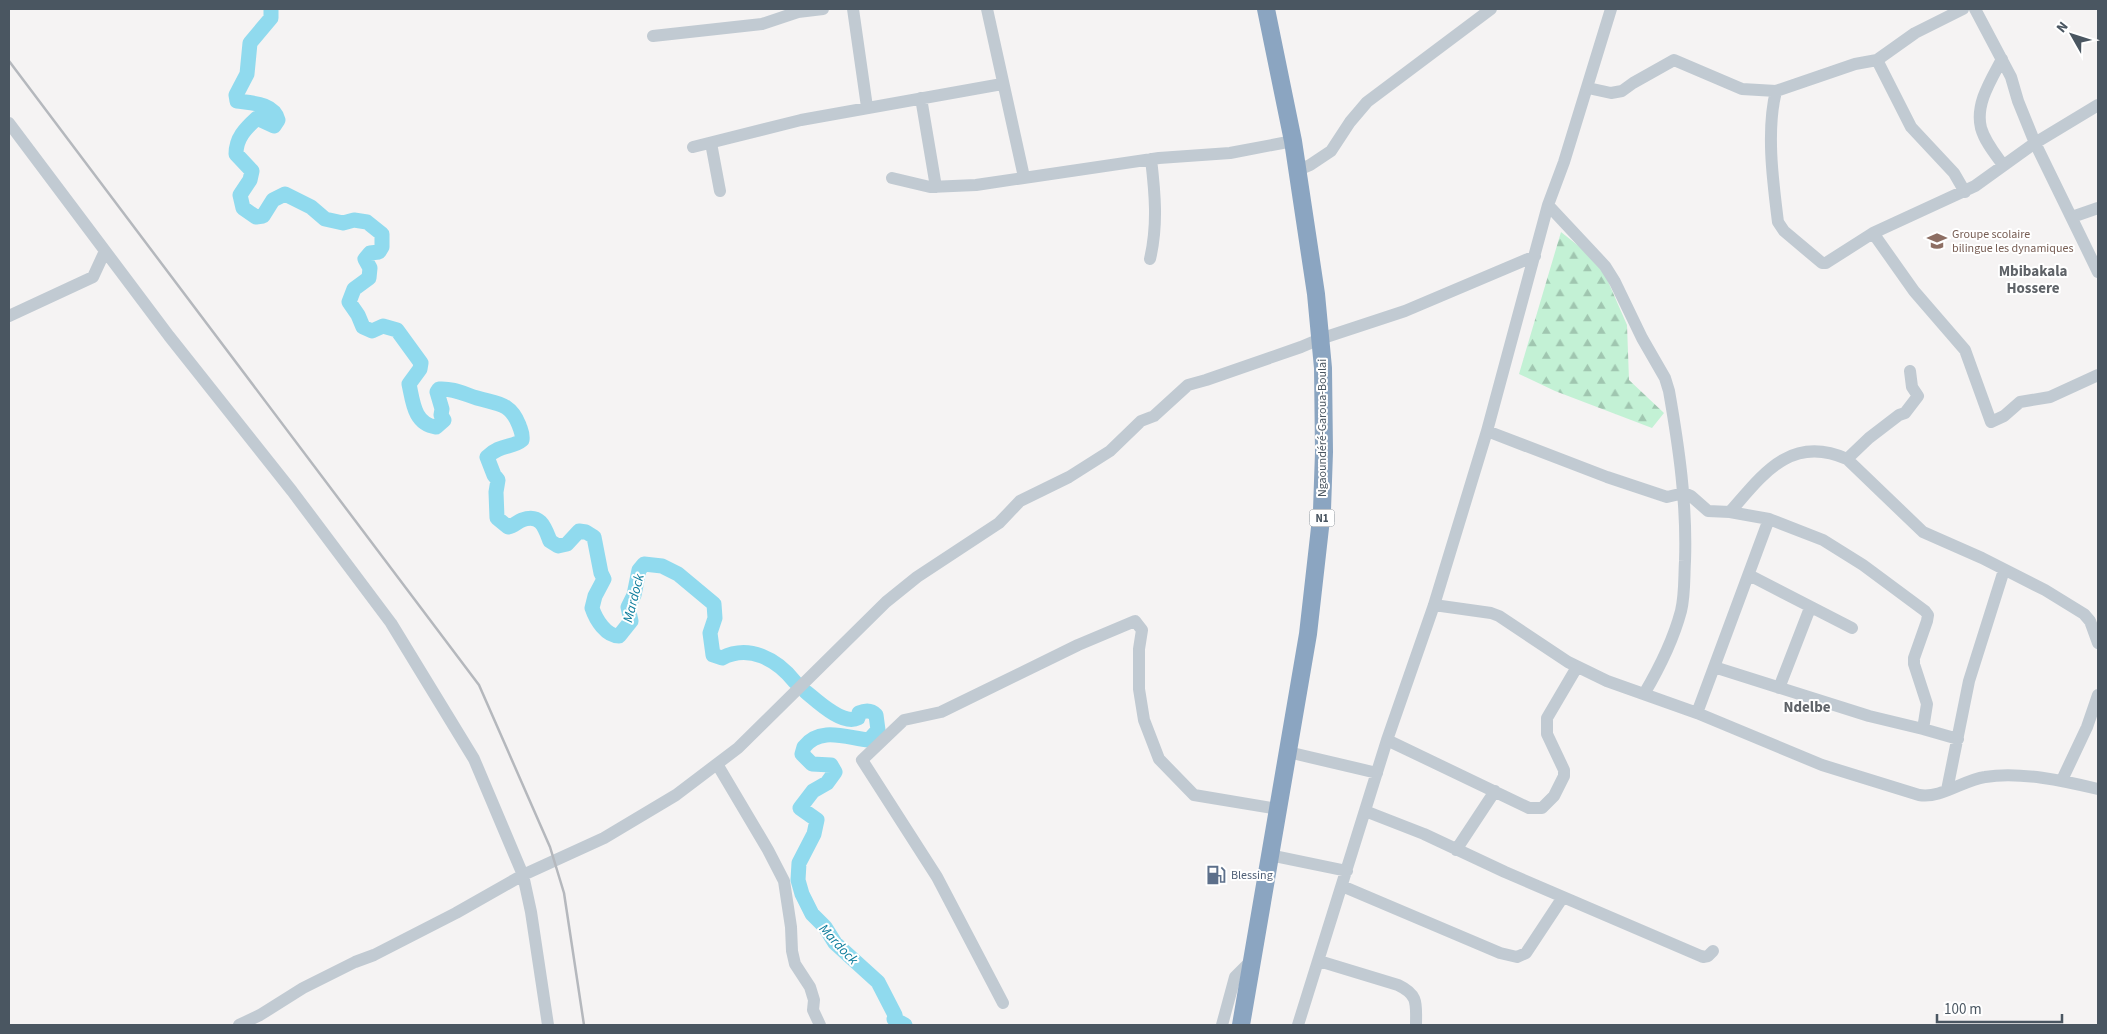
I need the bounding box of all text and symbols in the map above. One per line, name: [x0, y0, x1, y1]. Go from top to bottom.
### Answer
north arrow: [2047, 10, 2097, 60]
text: N: [2052, 18, 2073, 37]
place label: Groupe scolaire bilingue les dynamiques: [1952, 226, 2073, 257]
school or university icon: Groupe scolaire bilingue les dynamiques: [1926, 230, 1948, 252]
district label: Mbibakala Hossere: [1999, 261, 2067, 299]
street label: Ngaoundéré-Garoua-Boulai: [1314, 359, 1331, 497]
road number: N1: [1310, 509, 1334, 526]
water label: Mardock: [618, 572, 650, 625]
district label: Ndelbe: [1784, 697, 1831, 718]
fuel station icon: Blessing: [1205, 864, 1227, 886]
place label: Blessing: [1231, 867, 1273, 884]
water label: Mardock: [814, 920, 863, 970]
scale bar: [1937, 992, 2062, 1024]
text: 100 m: [1944, 999, 1982, 1020]

